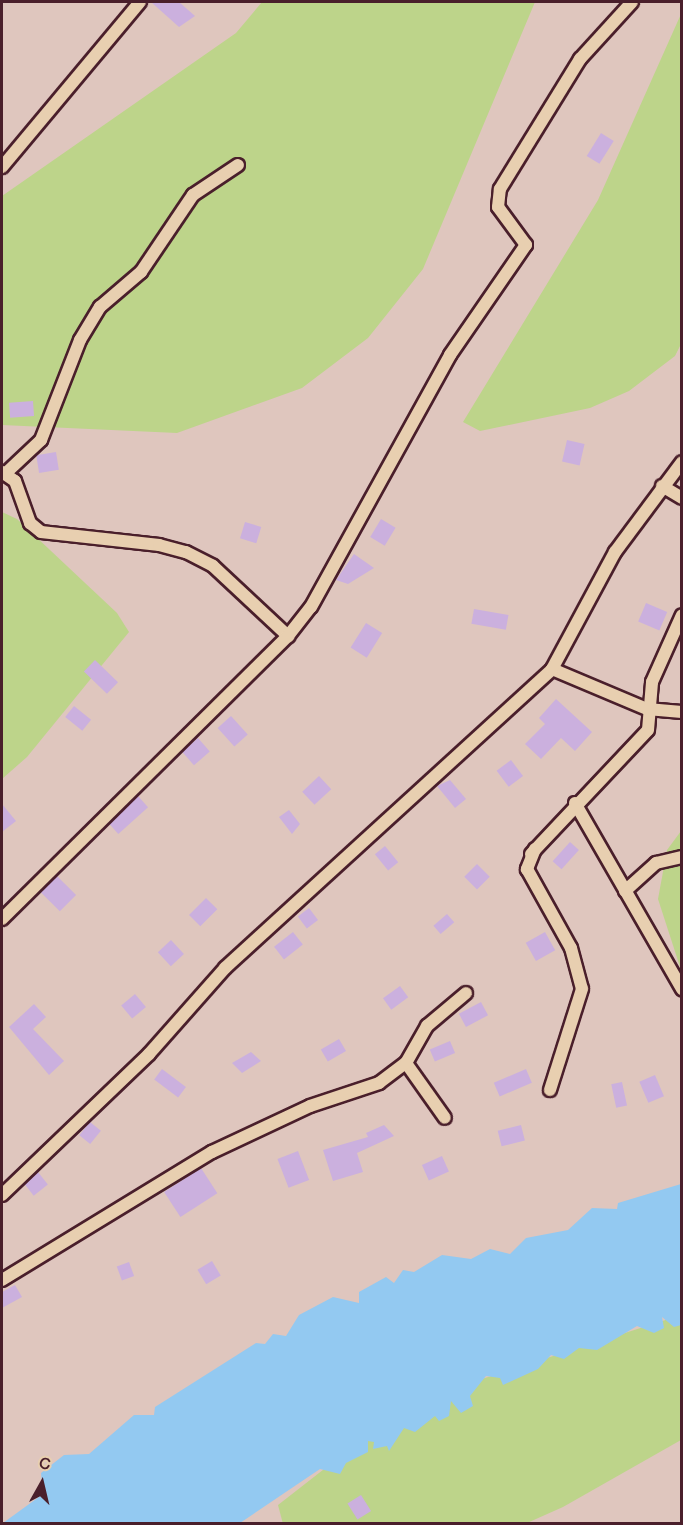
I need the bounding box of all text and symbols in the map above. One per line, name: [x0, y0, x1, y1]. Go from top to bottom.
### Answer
north arrow: [12, 1453, 72, 1513]
text: С: [38, 1454, 51, 1475]

